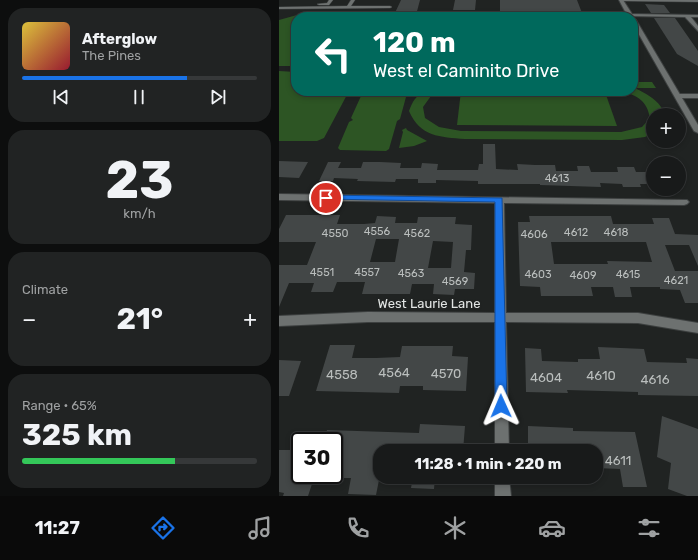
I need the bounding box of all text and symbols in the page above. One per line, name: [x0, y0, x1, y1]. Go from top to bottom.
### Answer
text: 120 m: [373, 26, 456, 59]
icon: left: [307, 28, 359, 80]
text: Afterglow: [82, 30, 157, 48]
text: The Pines: [82, 48, 141, 63]
text: West el Caminito Drive: [373, 60, 559, 82]
icon: previous: [50, 86, 72, 108]
icon: pause: [128, 86, 150, 108]
icon: next: [207, 86, 229, 108]
map controls: [646, 108, 686, 196]
button: +: [646, 108, 686, 148]
text: 23: [105, 149, 174, 211]
button: −: [646, 156, 686, 196]
house number: 4613: [545, 172, 570, 185]
pin: [309, 181, 343, 215]
icon: arrive: [315, 187, 337, 209]
text: km/h: [123, 206, 156, 221]
house number: 4556: [364, 225, 391, 238]
house number: 4612: [564, 226, 588, 239]
house number: 4618: [604, 226, 628, 239]
house number: 4550: [322, 227, 348, 240]
house number: 4562: [404, 227, 430, 240]
house number: 4606: [520, 228, 548, 241]
house number: 4551: [310, 266, 334, 279]
house number: 4557: [354, 266, 380, 279]
house number: 4563: [398, 267, 425, 280]
house number: 4603: [524, 268, 552, 281]
house number: 4615: [616, 268, 641, 281]
house number: 4609: [570, 269, 596, 282]
house number: 4621: [664, 274, 688, 287]
house number: 4569: [442, 275, 468, 288]
text: Climate: [22, 282, 68, 297]
street label: West Laurie Lane: [378, 296, 480, 311]
text: 21°: [116, 301, 163, 337]
text: −: [22, 306, 36, 333]
text: +: [243, 306, 257, 333]
house number: 4564: [378, 365, 410, 380]
house number: 4570: [431, 366, 461, 381]
house number: 4558: [326, 367, 358, 382]
house number: 4610: [586, 368, 616, 383]
house number: 4604: [530, 370, 562, 385]
house number: 4616: [640, 372, 670, 387]
position arrow: [480, 385, 522, 427]
text: Range · 65%: [22, 398, 97, 413]
text: 325 km: [22, 417, 132, 453]
speed limit sign: 30: [291, 432, 343, 484]
house number: 4611: [605, 453, 631, 468]
text: 11:28 · 1 min · 220 m: [415, 455, 561, 473]
icon: directions: [149, 514, 177, 542]
icon: music: [246, 514, 274, 542]
icon: phone: [344, 514, 372, 542]
icon: climate: [441, 514, 469, 542]
icon: car: [538, 514, 566, 542]
icon: filters: [635, 514, 663, 542]
text: 11:27: [35, 517, 80, 539]

